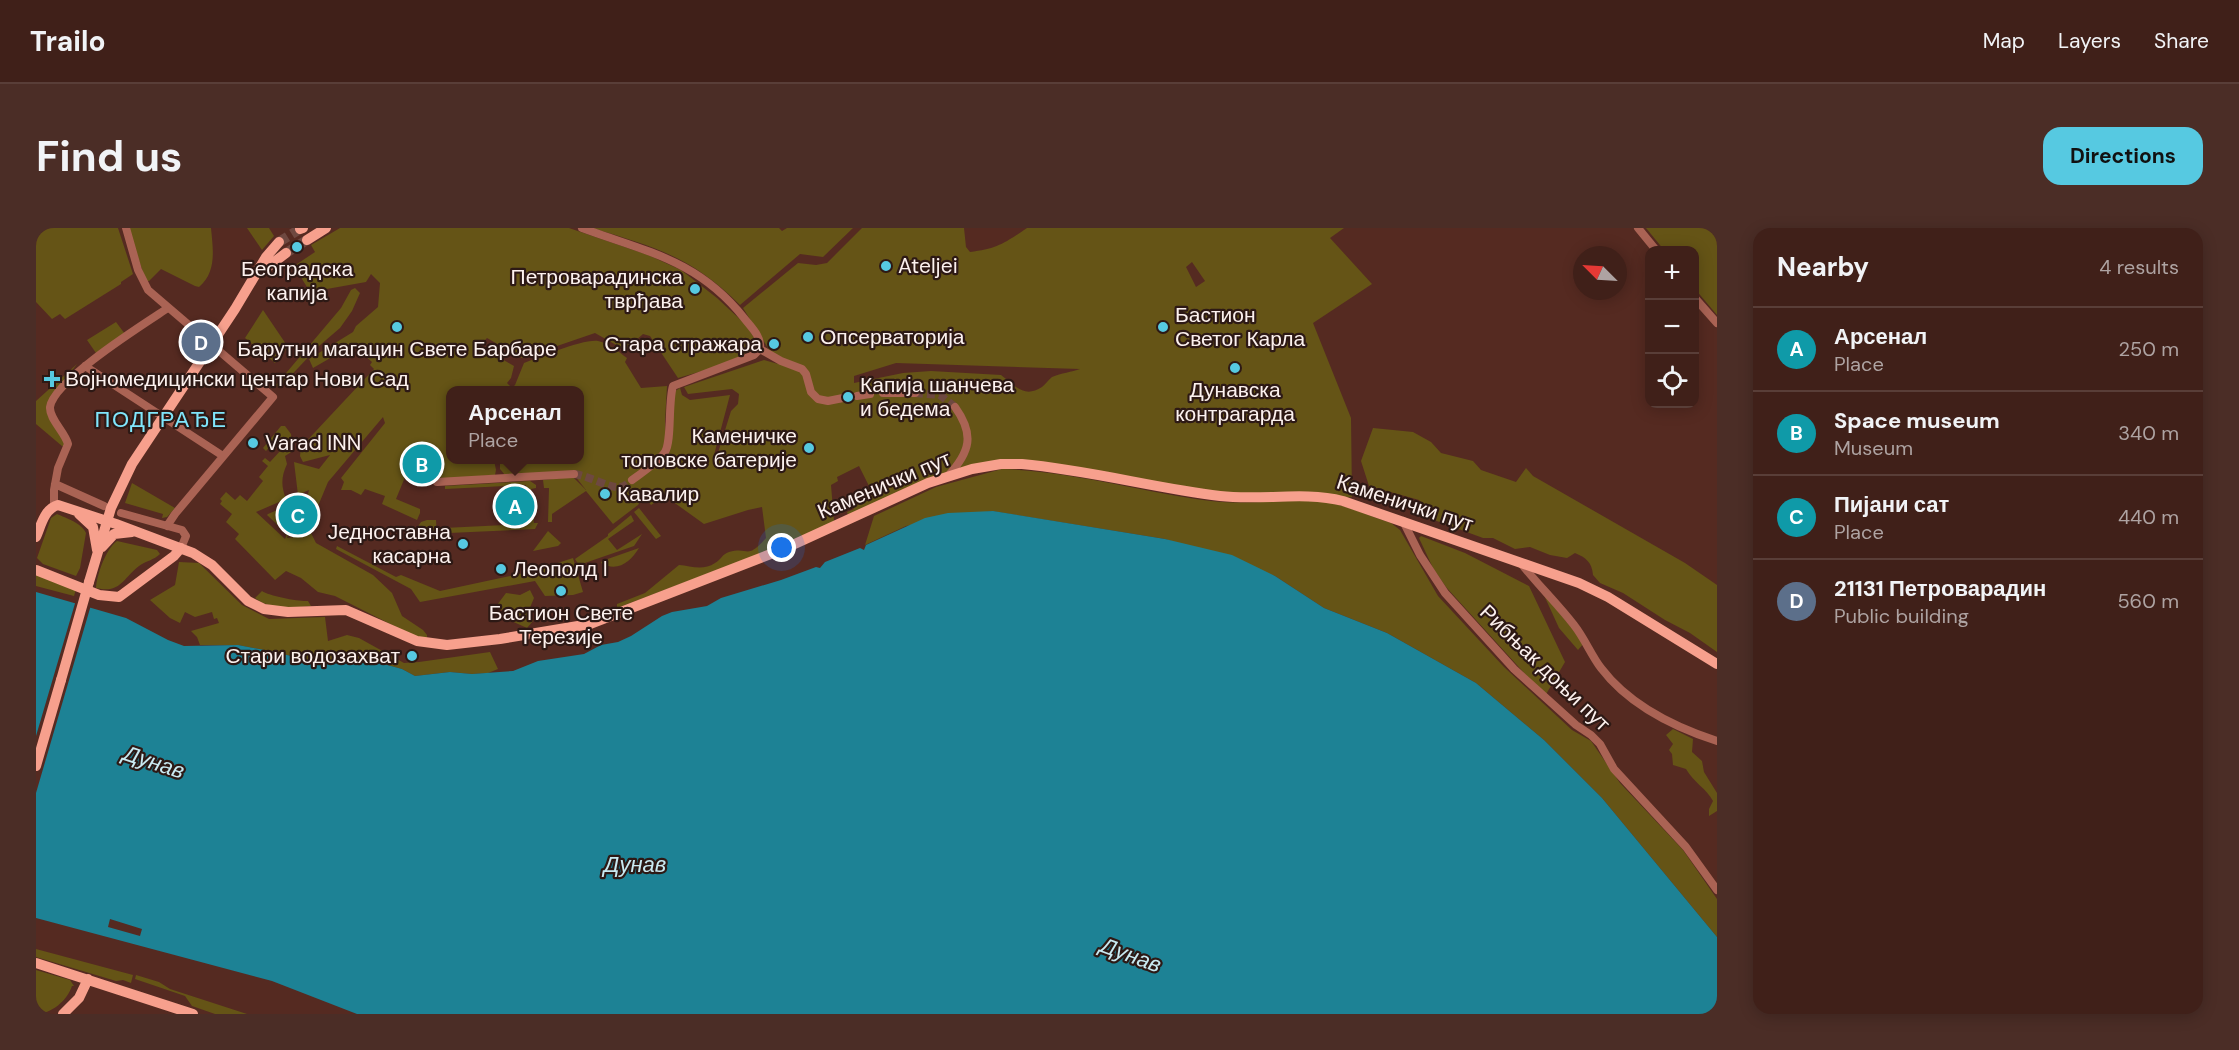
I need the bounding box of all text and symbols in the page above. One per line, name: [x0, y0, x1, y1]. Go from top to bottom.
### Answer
text: Trailo: [30, 23, 106, 60]
text: Map: [1983, 27, 2025, 55]
text: Layers: [2058, 27, 2121, 55]
text: Share: [2154, 27, 2209, 55]
button: Directions: [2043, 127, 2203, 185]
text: Find us: [36, 129, 182, 184]
marker: Београдска капија: [290, 240, 304, 254]
north arrow: [1573, 246, 1627, 300]
map controls: [1645, 246, 1699, 408]
button: +: [1645, 246, 1699, 300]
text: Nearby: [1777, 250, 1869, 284]
place label: Ateljei: [898, 252, 958, 280]
text: 4 results: [2099, 254, 2179, 280]
place label: Београдска капија: [241, 255, 353, 307]
marker: Ateljei: [879, 259, 893, 273]
place label: Петроварадинска тврђава: [511, 263, 683, 315]
marker: Петроварадинска тврђава: [688, 282, 702, 296]
button: −: [1645, 300, 1699, 354]
place label: Бастион Светог Карла: [1175, 301, 1306, 353]
pin: D: [182, 320, 220, 364]
marker: Барутни магацин Свете Барбаре: [390, 320, 404, 334]
marker: Бастион Светог Карла: [1156, 320, 1170, 334]
text: Арсенал: [1834, 322, 1927, 351]
place label: Опсерваторија: [820, 323, 965, 351]
place label: Стара стражара: [604, 330, 762, 358]
marker: Опсерваторија: [801, 330, 815, 344]
place label: Барутни магацин Свете Барбаре: [237, 335, 557, 363]
text: A: [1789, 336, 1804, 362]
text: 250 m: [2118, 336, 2179, 362]
marker: Стара стражара: [767, 337, 781, 351]
text: Place: [1834, 351, 1884, 377]
button: locate: [1645, 354, 1699, 408]
marker: Дунавска контрагарда: [1228, 361, 1242, 375]
place label: Војномедицински центар Нови Сад: [65, 365, 409, 393]
marker: Војномедицински центар Нови Сад: [43, 370, 61, 388]
place label: Капија шанчева и бедема: [860, 371, 1015, 423]
place label: Дунавска контрагарда: [1175, 376, 1295, 428]
popup: [446, 386, 584, 464]
marker: Капија шанчева и бедема: [841, 390, 855, 404]
text: Арсенал: [468, 398, 562, 427]
district label: ПОДГРАЂЕ: [95, 405, 227, 434]
text: Space museum: [1834, 406, 2000, 435]
text: B: [1790, 420, 1803, 446]
text: 340 m: [2118, 420, 2179, 446]
place label: Каменичке топовске батерије: [621, 422, 797, 474]
text: Place: [468, 427, 518, 453]
place label: Varad INN: [265, 429, 361, 457]
text: Museum: [1834, 435, 1913, 461]
marker: Varad INN: [246, 436, 260, 450]
marker: Каменичке топовске батерије: [802, 441, 816, 455]
pin: B: [402, 442, 442, 486]
street label: Каменички пут: [813, 444, 955, 526]
street label: Каменички пут: [1333, 468, 1477, 538]
place label: Кавалир: [617, 480, 699, 508]
pin: A: [496, 484, 534, 528]
marker: Кавалир: [598, 487, 612, 501]
text: Пијани сат: [1834, 490, 1949, 519]
pin: C: [278, 492, 318, 538]
text: C: [1789, 504, 1804, 530]
text: 440 m: [2118, 504, 2179, 530]
place label: Једноставна касарна: [328, 518, 451, 570]
text: Place: [1834, 519, 1884, 545]
your location: [767, 533, 796, 562]
marker: Једноставна касарна: [456, 537, 470, 551]
place label: Леополд I: [513, 555, 608, 583]
marker: Леополд I: [494, 562, 508, 576]
text: 21131 Петроварадин: [1834, 574, 2046, 603]
marker: Бастион Свете Терезије: [554, 584, 568, 598]
text: D: [1789, 588, 1804, 614]
text: 560 m: [2117, 588, 2179, 614]
place label: Бастион Свете Терезије: [489, 599, 633, 651]
street label: Рибњак доњи пут: [1474, 599, 1617, 738]
text: Public building: [1834, 603, 1969, 629]
place label: Стари водозахват: [225, 642, 400, 670]
marker: Стари водозахват: [405, 649, 419, 663]
water label: Дунав: [117, 738, 188, 785]
water label: Дунав: [601, 850, 666, 879]
water label: Дунав: [1094, 930, 1165, 979]

